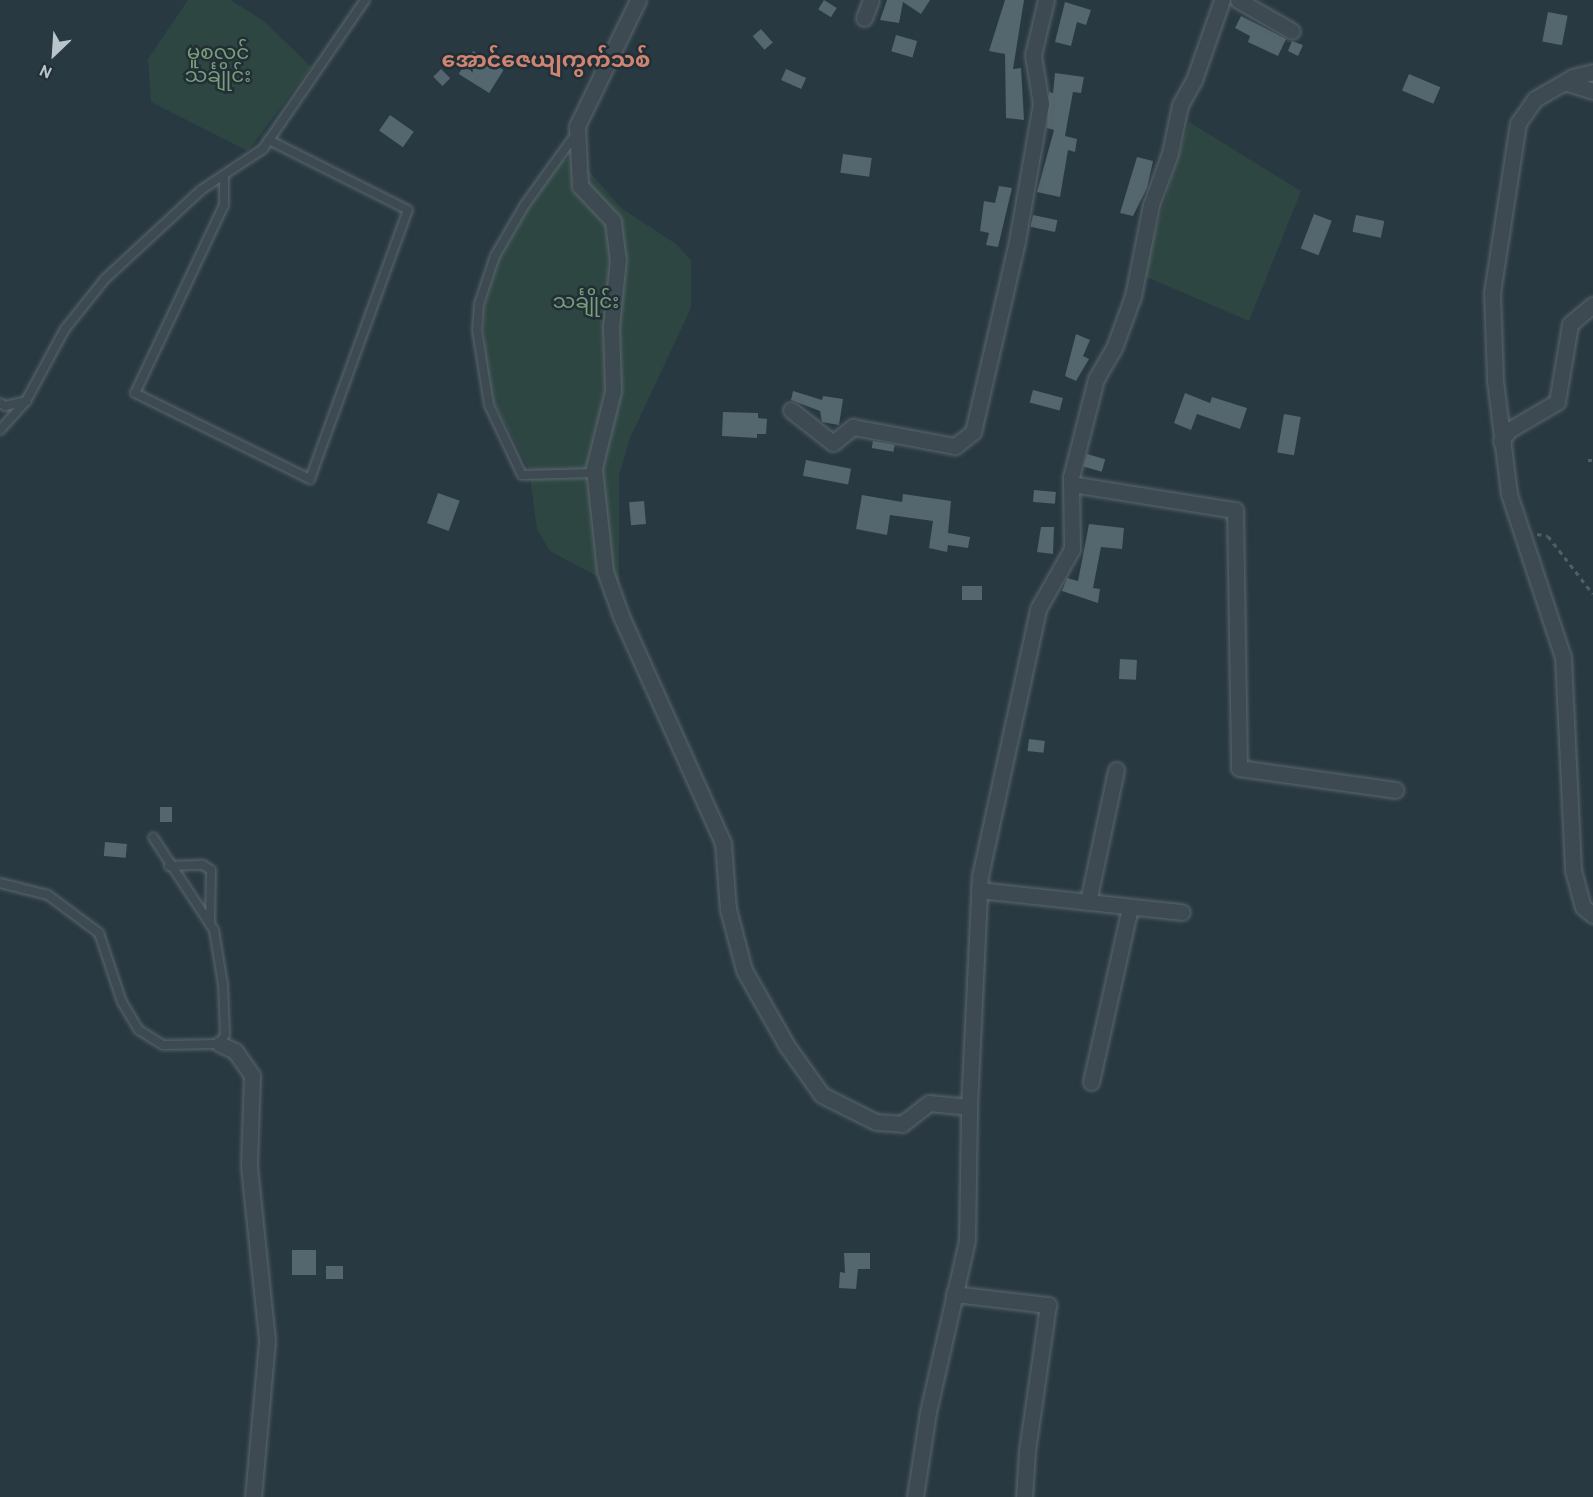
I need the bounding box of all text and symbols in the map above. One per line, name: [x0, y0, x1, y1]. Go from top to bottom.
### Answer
north arrow: [24, 24, 84, 84]
park label: မူစလင် သင်္ချိုင်း: [185, 43, 251, 90]
district label: အောင်ဇေယျကွက်သစ်: [442, 49, 650, 75]
text: N: [37, 59, 56, 82]
park label: သင်္ချိုင်း: [553, 291, 619, 315]

